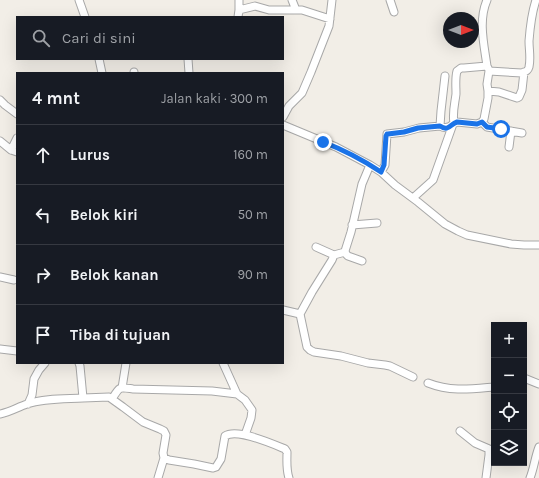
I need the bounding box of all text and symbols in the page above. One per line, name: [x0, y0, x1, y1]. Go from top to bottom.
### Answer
north arrow: [443, 12, 479, 48]
search box: [16, 16, 284, 60]
icon: search: [30, 27, 52, 49]
text: Cari di sini: [62, 29, 136, 47]
text: 4 mnt: [32, 88, 80, 108]
text: Jalan kaki · 300 m: [161, 91, 268, 106]
route start: [492, 120, 510, 138]
route end: [314, 133, 332, 151]
icon: ahead: [32, 144, 54, 166]
text: Lurus: [70, 146, 110, 164]
text: 160 m: [233, 147, 268, 162]
icon: left: [32, 204, 54, 226]
text: Belok kiri: [70, 206, 138, 224]
text: 50 m: [238, 207, 268, 222]
icon: right: [32, 264, 54, 286]
text: Belok kanan: [70, 266, 159, 284]
text: 90 m: [237, 267, 268, 282]
map controls: [491, 322, 527, 466]
button: +: [491, 322, 527, 358]
icon: arrive: [32, 324, 54, 346]
text: Tiba di tujuan: [70, 326, 170, 344]
button: −: [491, 358, 527, 394]
button: locate: [491, 394, 527, 430]
button: layers: [491, 430, 527, 466]

